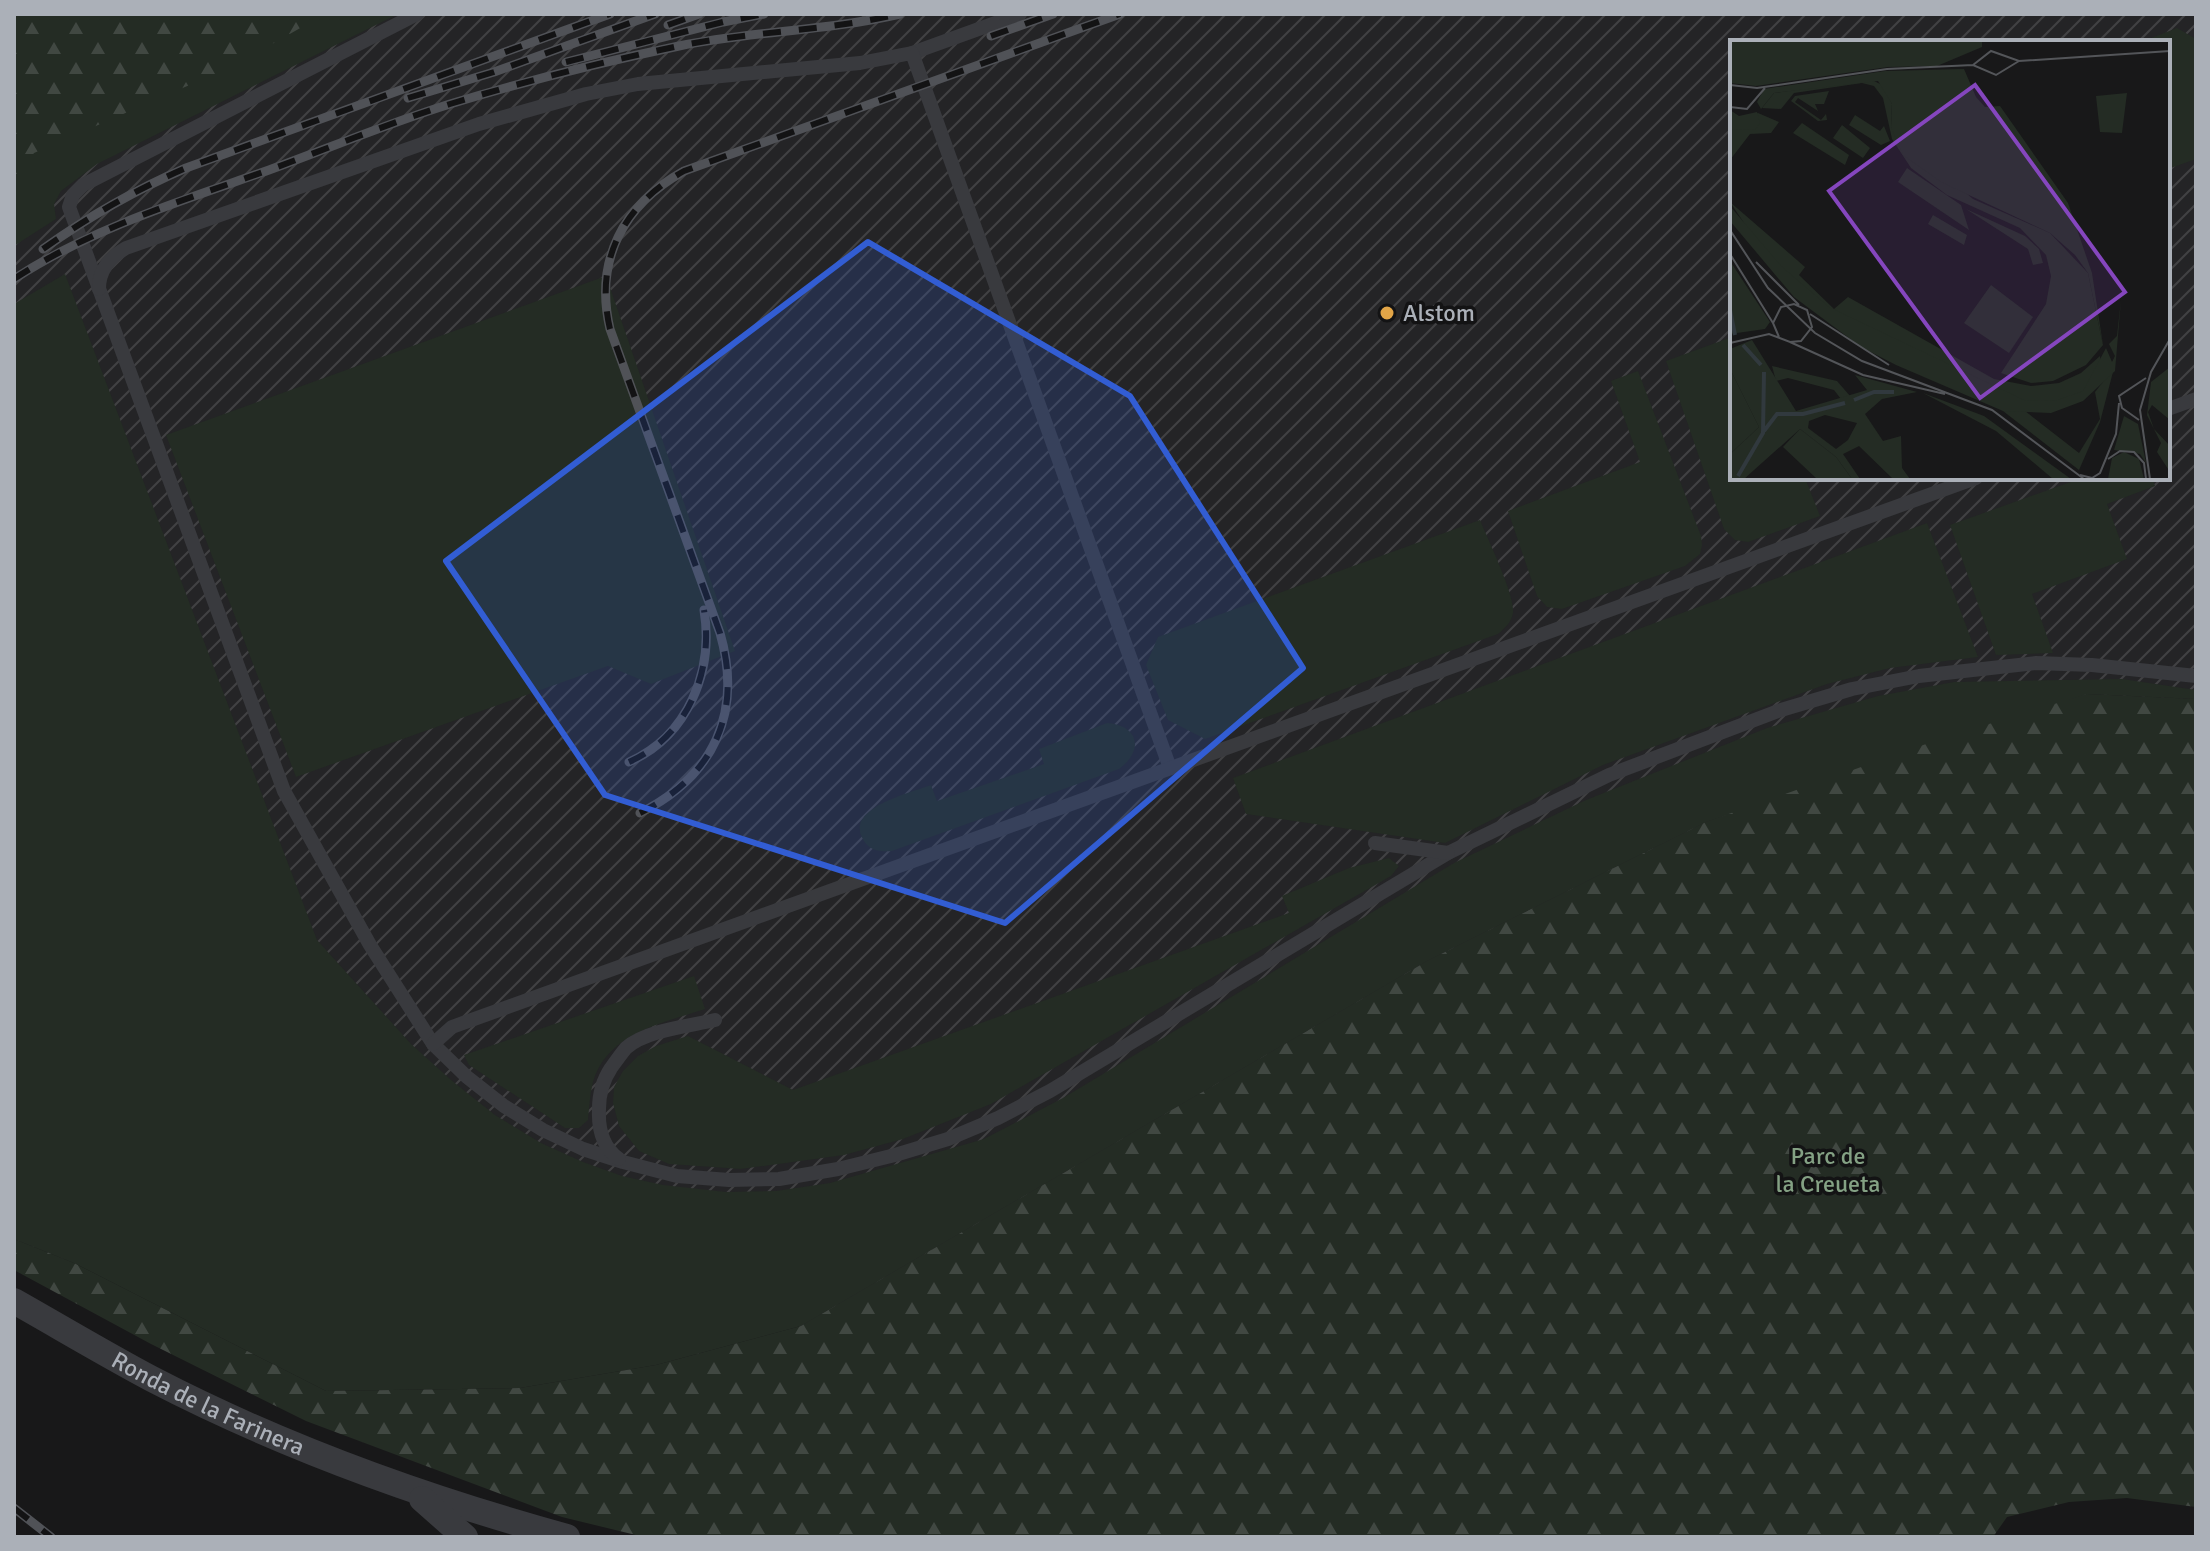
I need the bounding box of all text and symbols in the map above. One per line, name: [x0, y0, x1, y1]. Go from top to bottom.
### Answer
inset map: [1730, 40, 2170, 480]
place label: Alstom: [1403, 298, 1475, 328]
marker: Alstom: [1378, 304, 1396, 322]
park label: Parc de la Creueta: [1775, 1141, 1881, 1199]
street label: Ronda de la Farinera: [106, 1345, 309, 1462]

